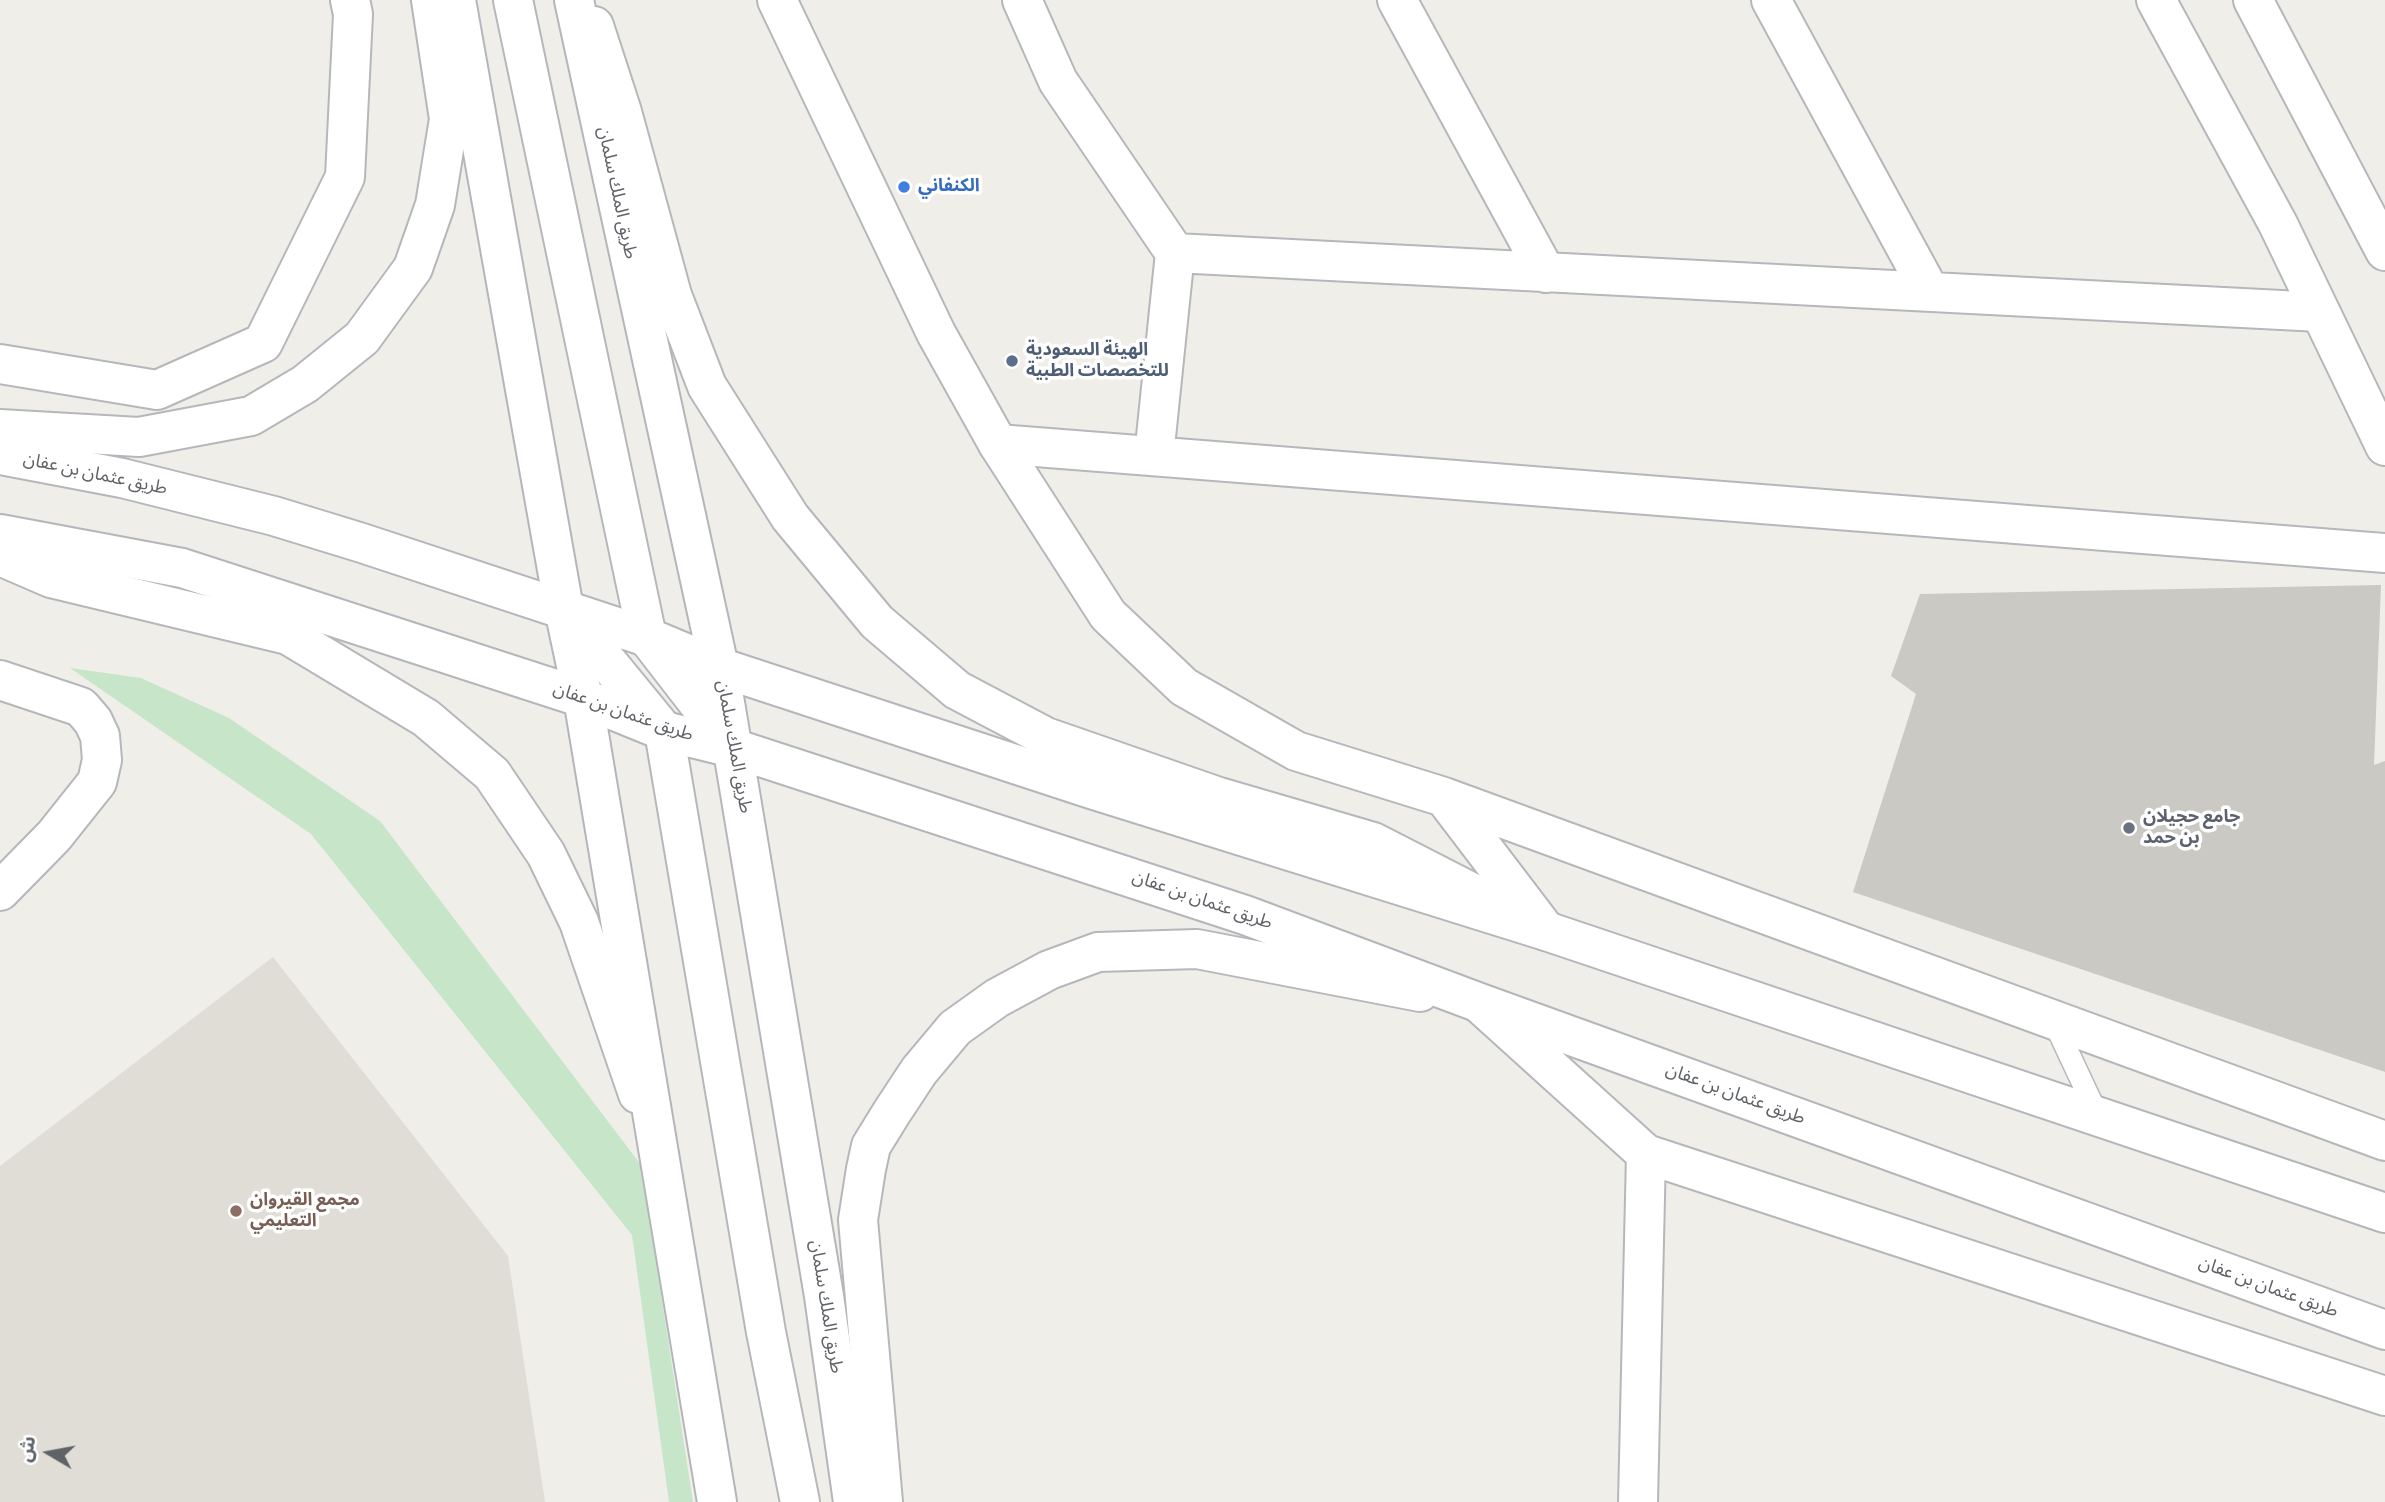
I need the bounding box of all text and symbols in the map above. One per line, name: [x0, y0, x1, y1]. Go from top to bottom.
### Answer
street label: طريق الملك سلمان: [591, 125, 641, 261]
place label: الكنفاني: [918, 176, 980, 198]
marker: الكنفاني: [896, 179, 912, 195]
place label: الهيئة السعودية للتخصصات الطبية: [1026, 340, 1169, 382]
marker: الهيئة السعودية للتخصصات الطبية: [1004, 353, 1020, 369]
street label: طريق عثمان بن عفان: [21, 449, 169, 501]
street label: طريق عثمان بن عفان: [550, 679, 696, 747]
street label: طريق الملك سلمان: [711, 679, 755, 815]
place label: جامع حجيلان بن حمد: [2143, 807, 2240, 850]
marker: جامع حجيلان بن حمد: [2121, 820, 2137, 836]
street label: طريق عثمان بن عفان: [1129, 867, 1275, 935]
street label: طريق عثمان بن عفان: [1662, 1060, 1808, 1130]
place label: مجمع القيروان التعليمي: [250, 1190, 360, 1232]
marker: مجمع القيروان التعليمي: [228, 1203, 244, 1219]
street label: طريق الملك سلمان: [804, 1239, 846, 1375]
street label: طريق عثمان بن عفان: [2195, 1253, 2341, 1323]
north arrow: [14, 1418, 84, 1488]
text: ش: [12, 1434, 43, 1464]

